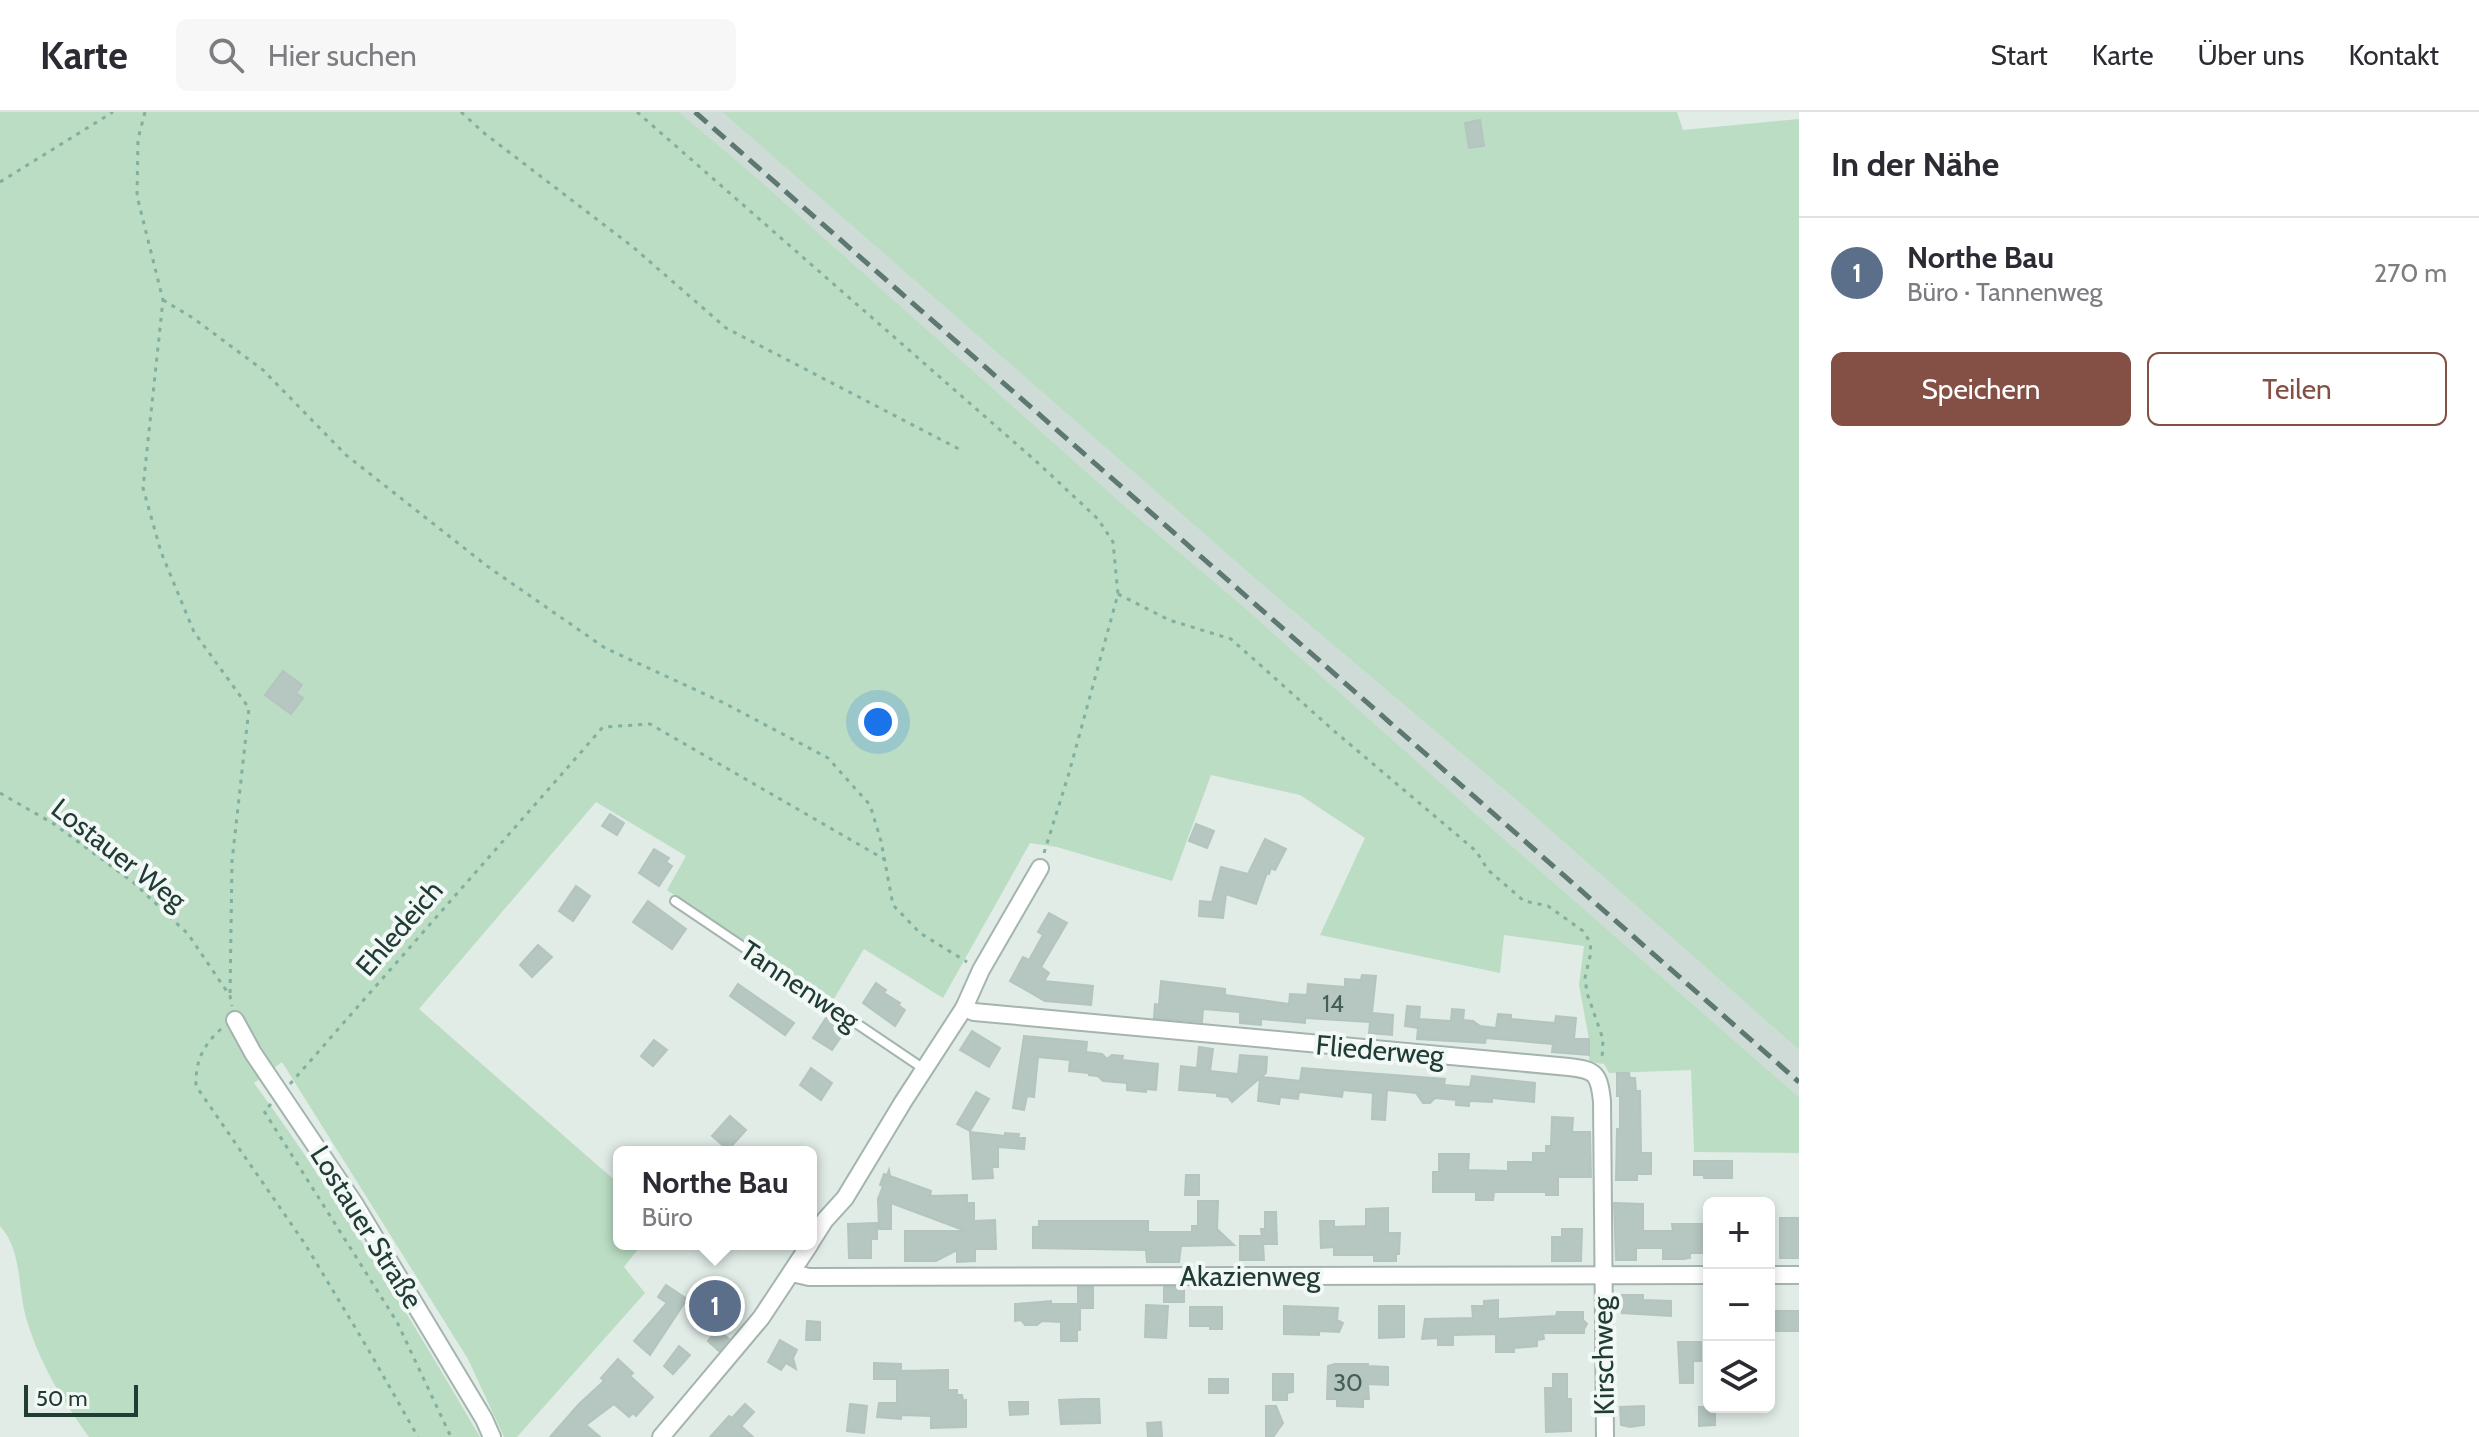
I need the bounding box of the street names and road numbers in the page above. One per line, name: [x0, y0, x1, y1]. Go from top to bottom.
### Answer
street label: Lostauer Weg: [45, 791, 194, 918]
street label: Ehledeich: [348, 873, 450, 983]
street label: Tannenweg: [734, 933, 867, 1038]
street label: Fliederweg: [1314, 1027, 1447, 1073]
street label: Lostauer Straße: [303, 1139, 431, 1315]
street label: Akazienweg: [1180, 1259, 1321, 1293]
street label: Kirschweg: [1585, 1295, 1621, 1416]

